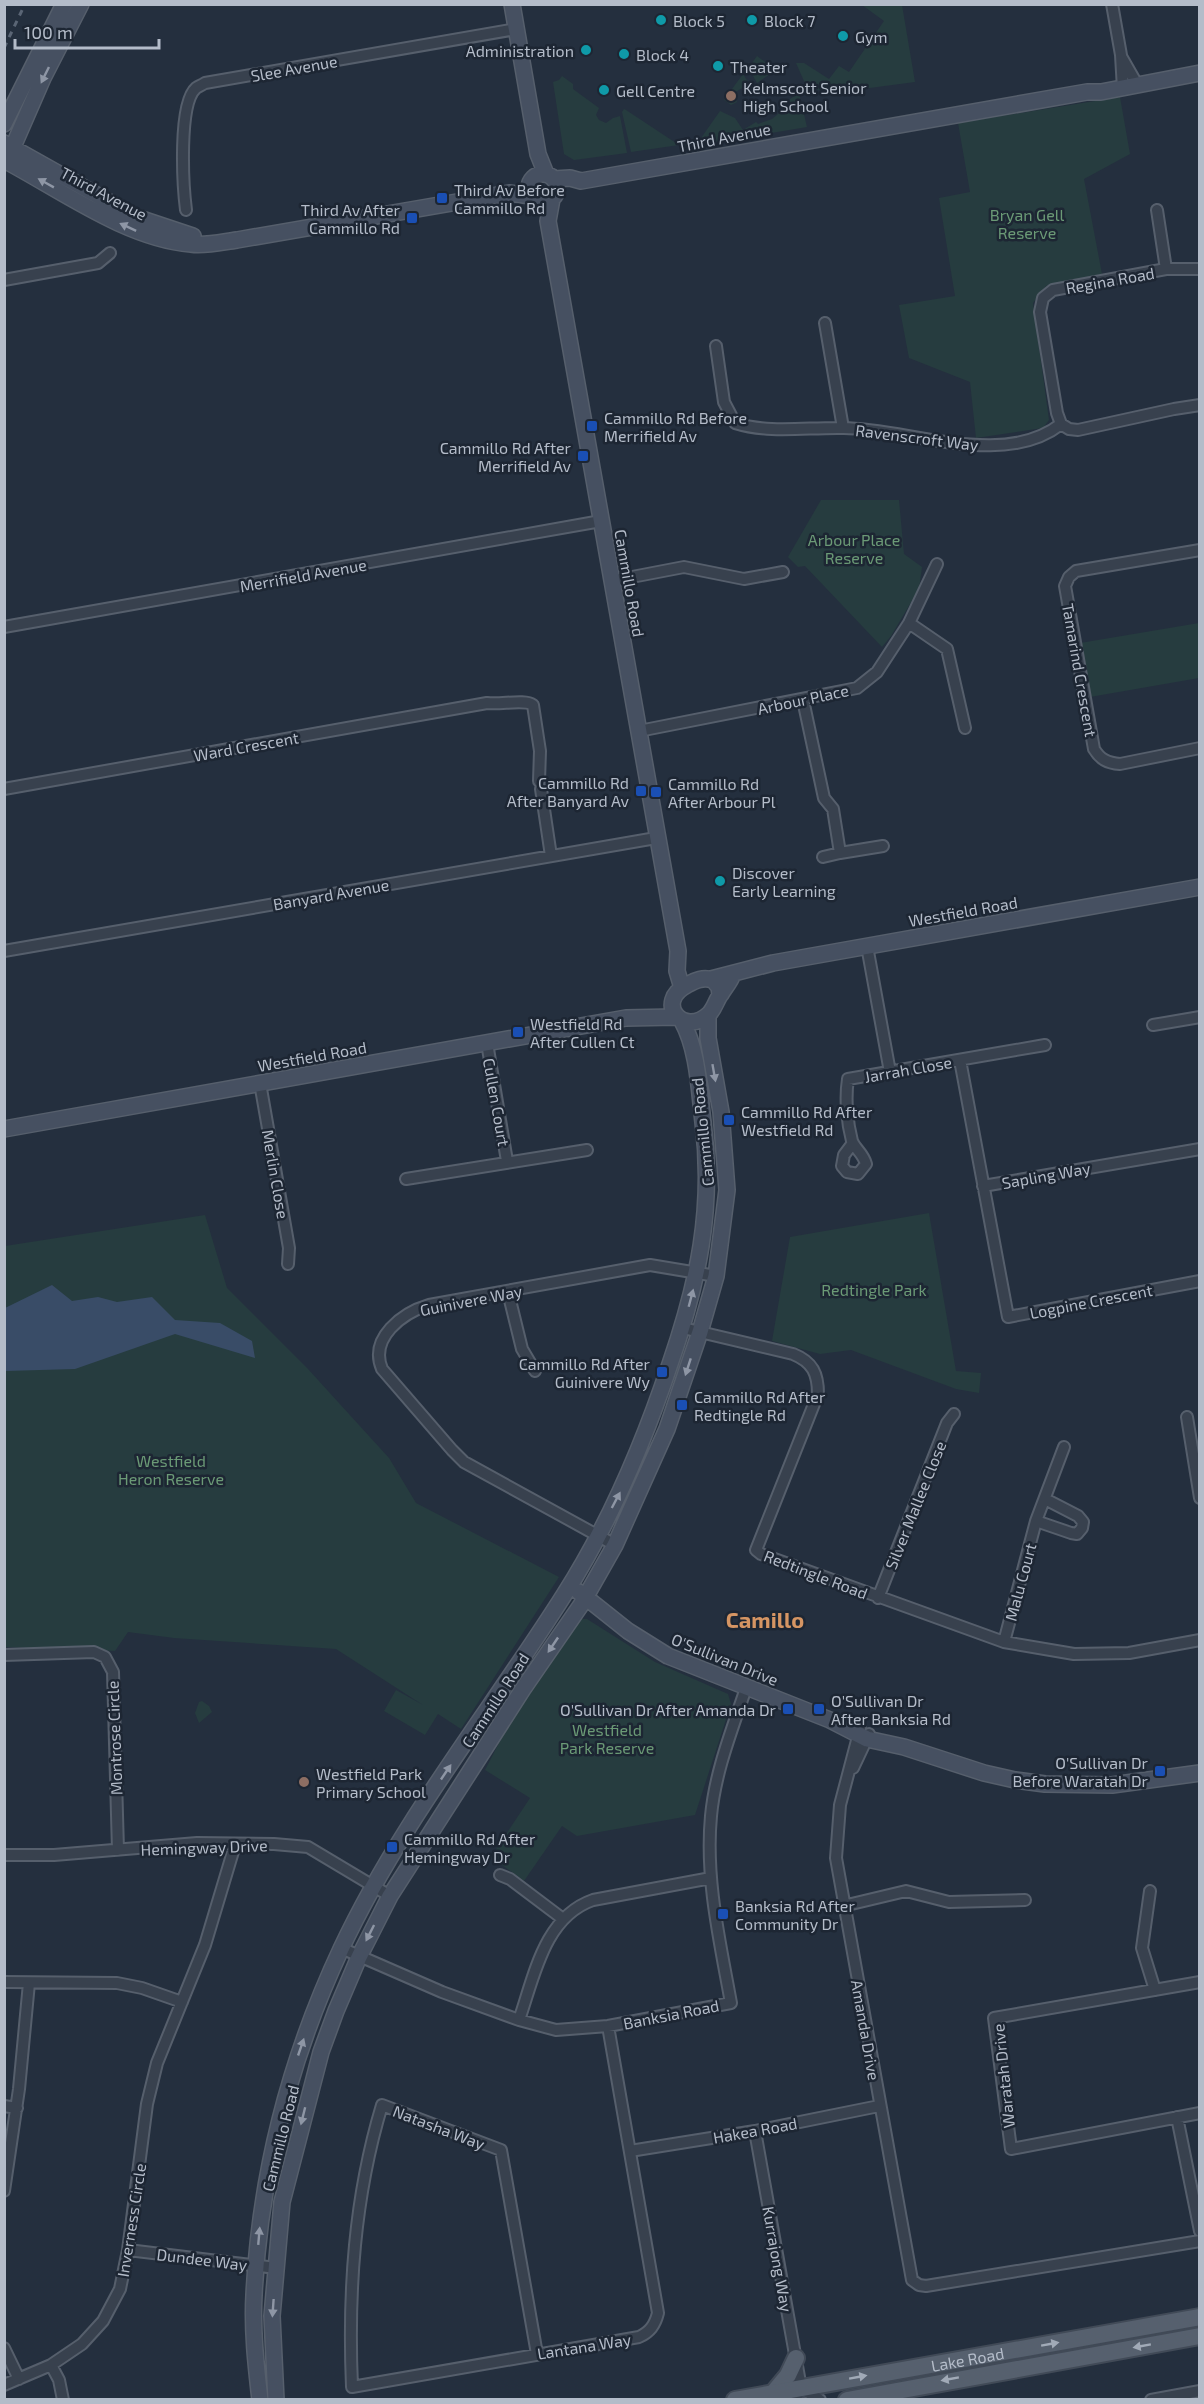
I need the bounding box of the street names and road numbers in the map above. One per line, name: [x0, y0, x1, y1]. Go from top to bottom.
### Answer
street label: Slee Avenue: [249, 51, 339, 85]
street label: Third Avenue: [676, 119, 772, 155]
street label: Third Avenue: [58, 162, 150, 224]
street label: Regina Road: [1064, 263, 1156, 297]
street label: Ravenscroft Way: [854, 420, 980, 454]
street label: Cammillo Road: [611, 528, 649, 638]
street label: Merrifield Avenue: [238, 554, 368, 596]
street label: Tamarind Crescent: [1059, 602, 1101, 738]
street label: Arbour Place: [756, 680, 850, 718]
street label: Ward Crescent: [192, 727, 300, 765]
street label: Banyard Avenue: [272, 874, 390, 914]
street label: Westfield Road: [907, 892, 1019, 930]
street label: Westfield Road: [256, 1037, 368, 1075]
street label: Jarrah Close: [863, 1052, 953, 1086]
street label: Cullen Court: [480, 1057, 514, 1147]
street label: Cammillo Road: [687, 1077, 717, 1187]
street label: Merlin Close: [259, 1128, 293, 1220]
street label: Sapling Way: [1000, 1158, 1092, 1192]
street label: Logpine Crescent: [1028, 1280, 1154, 1322]
street label: Guinivere Way: [418, 1281, 524, 1319]
street label: Silver Mallee Close: [881, 1438, 949, 1572]
street label: Malu Court: [1000, 1541, 1040, 1623]
street label: Redtingle Road: [761, 1545, 871, 1603]
street label: O'Sullivan Drive: [669, 1629, 781, 1689]
street label: Cammillo Road: [457, 1649, 533, 1751]
street label: Montrose Circle: [103, 1680, 125, 1796]
street label: Hemingway Drive: [140, 1835, 268, 1859]
street label: Amanda Drive: [848, 1978, 884, 2082]
street label: Banksia Road: [621, 1995, 721, 2033]
street label: Waratah Drive: [988, 2023, 1018, 2129]
street label: Cammillo Road: [258, 2083, 302, 2193]
street label: Natasha Way: [390, 2101, 488, 2153]
street label: Hakea Road: [711, 2113, 799, 2147]
street label: Inverness Circle: [113, 2162, 149, 2278]
street label: Kurrajong Way: [758, 2205, 797, 2314]
street label: Dundee Way: [156, 2244, 249, 2274]
street label: Lantana Way: [536, 2329, 633, 2363]
street label: Lake Road: [929, 2343, 1005, 2374]

